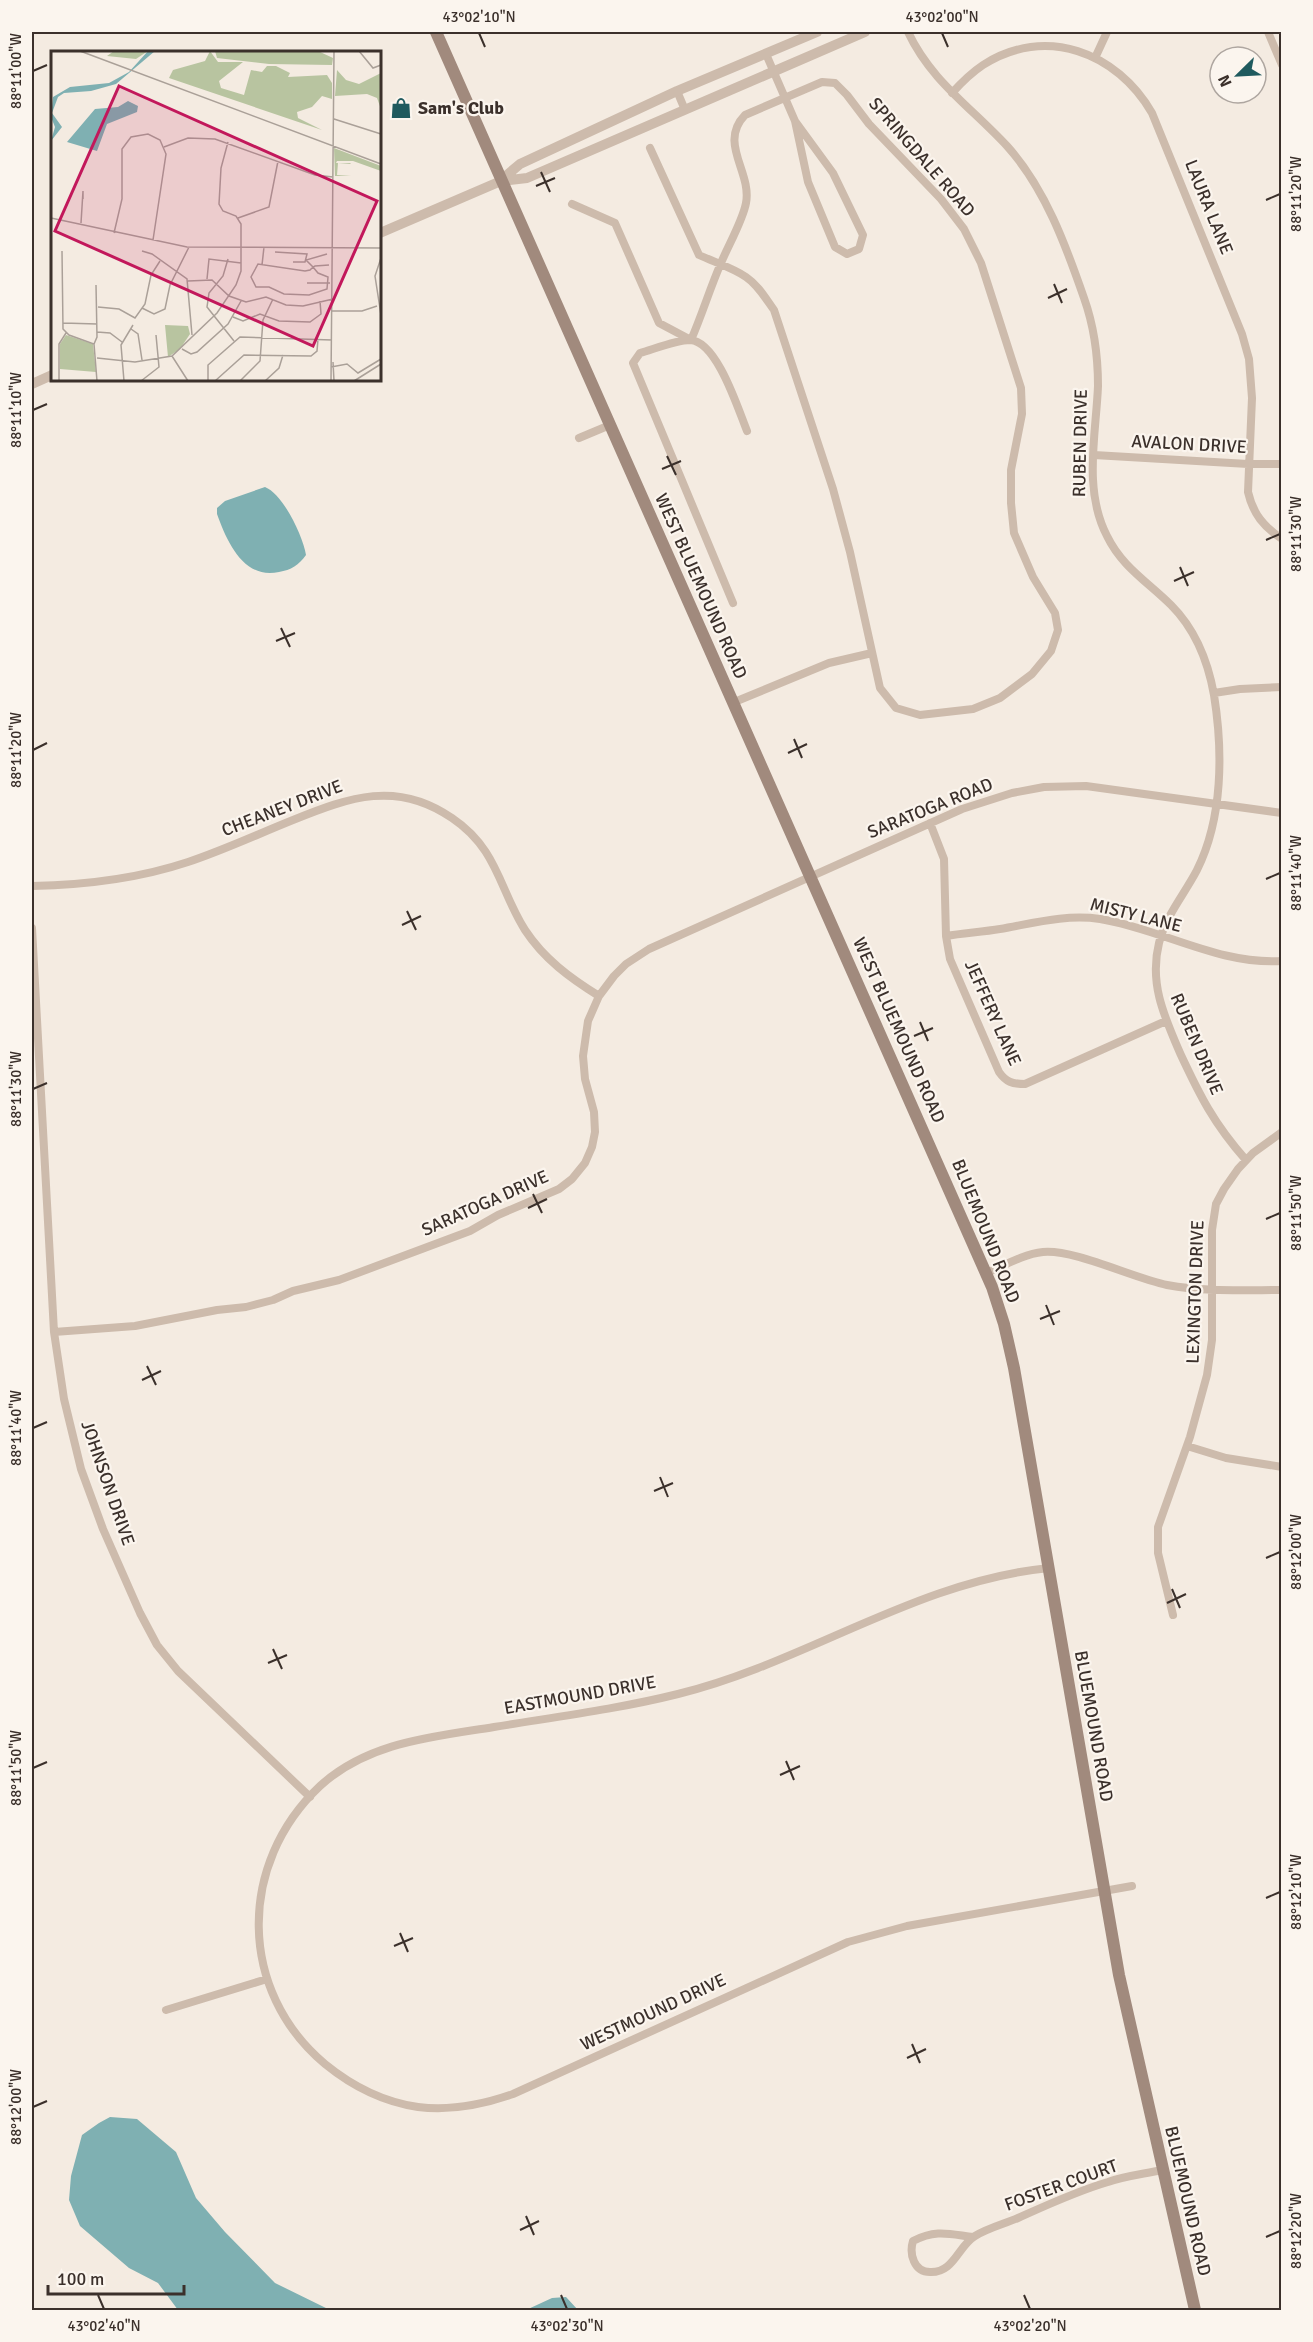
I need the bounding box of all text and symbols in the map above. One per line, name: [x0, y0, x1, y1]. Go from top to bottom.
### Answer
text: 43°02'10"N: [442, 8, 516, 26]
text: 43°02'00"N: [905, 8, 979, 26]
text: 88°11'00"W: [7, 33, 25, 109]
north arrow: [1208, 45, 1268, 105]
inset map: [51, 51, 381, 381]
text: N: [1214, 72, 1237, 90]
street label: SPRINGDALE ROAD: [864, 93, 980, 221]
shop icon: Sam's Club: [389, 96, 413, 120]
place label: Sam's Club: [418, 97, 504, 119]
street label: LAURA LANE: [1180, 156, 1238, 258]
text: 88°11'20"W: [1287, 156, 1305, 232]
text: 88°11'10"W: [7, 372, 25, 448]
street label: RUBEN DRIVE: [1068, 389, 1092, 497]
street label: AVALON DRIVE: [1131, 430, 1247, 458]
street label: WEST BLUEMOUND ROAD: [650, 490, 752, 682]
text: 88°11'30"W: [1287, 496, 1305, 572]
text: 88°11'20"W: [7, 712, 25, 788]
street label: SARATOGA ROAD: [864, 773, 996, 843]
street label: CHEANEY DRIVE: [218, 775, 346, 841]
text: 88°11'40"W: [1287, 835, 1305, 911]
street label: MISTY LANE: [1088, 893, 1184, 937]
street label: WEST BLUEMOUND ROAD: [848, 934, 950, 1126]
street label: JEFFERY LANE: [960, 957, 1026, 1069]
street label: RUBEN DRIVE: [1166, 990, 1228, 1098]
text: 88°11'30"W: [7, 1051, 25, 1127]
street label: BLUEMOUND ROAD: [947, 1156, 1025, 1306]
street label: SARATOGA DRIVE: [418, 1165, 552, 1241]
text: 88°11'50"W: [1287, 1175, 1305, 1251]
street label: LEXINGTON DRIVE: [1181, 1220, 1209, 1364]
text: 88°11'40"W: [7, 1390, 25, 1466]
street label: JOHNSON DRIVE: [76, 1418, 140, 1548]
text: 88°12'00"W: [1287, 1514, 1305, 1590]
street label: BLUEMOUND ROAD: [1070, 1649, 1118, 1803]
street label: EASTMOUND DRIVE: [502, 1671, 658, 1719]
text: 88°11'50"W: [7, 1730, 25, 1806]
text: 88°12'10"W: [1287, 1854, 1305, 1930]
street label: WESTMOUND DRIVE: [577, 1969, 729, 2055]
text: 88°12'00"W: [7, 2069, 25, 2145]
street label: BLUEMOUND ROAD: [1160, 2124, 1216, 2278]
street label: FOSTER COURT: [1002, 2154, 1121, 2216]
text: 88°12'20"W: [1287, 2193, 1305, 2269]
scale bar: [48, 2258, 184, 2296]
text: 100 m: [57, 2268, 104, 2290]
text: 43°02'40"N: [67, 2317, 141, 2335]
text: 43°02'30"N: [530, 2317, 604, 2335]
text: 43°02'20"N: [993, 2317, 1067, 2335]

